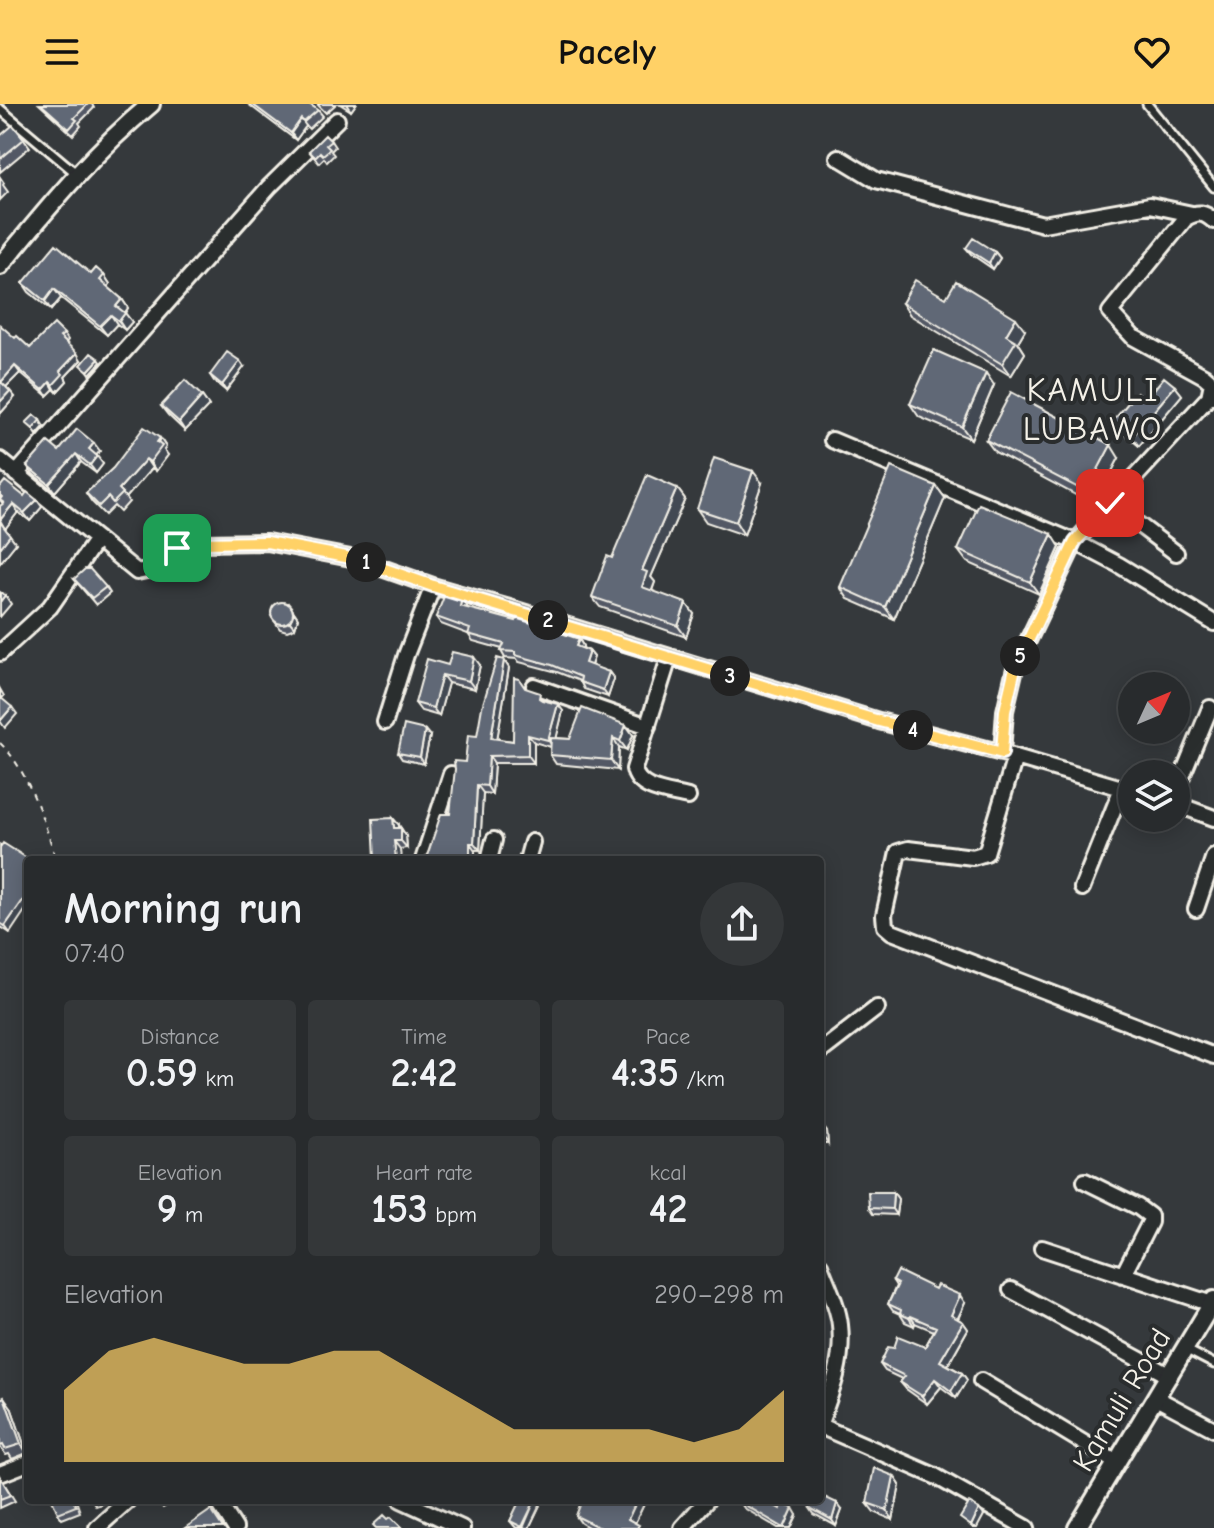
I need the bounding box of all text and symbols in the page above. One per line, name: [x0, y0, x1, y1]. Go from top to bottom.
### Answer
icon: menu: [40, 30, 84, 74]
icon: heart: [1130, 30, 1174, 74]
text: Pacely: [558, 32, 656, 73]
district label: KAMULI LUBAWO: [1023, 370, 1163, 449]
pin: [1076, 469, 1144, 537]
icon: check: [1088, 481, 1132, 525]
pin: [143, 514, 211, 582]
icon: arrive: [155, 526, 199, 570]
pin: 1: [346, 542, 386, 582]
text: 1: [362, 549, 370, 575]
pin: 2: [528, 600, 568, 640]
text: 2: [543, 607, 553, 633]
pin: 5: [1000, 636, 1040, 676]
text: 5: [1014, 643, 1026, 669]
pin: 3: [710, 656, 750, 696]
text: 3: [725, 663, 735, 689]
north arrow: [1118, 672, 1190, 744]
map controls: [1118, 672, 1190, 832]
pin: 4: [893, 710, 933, 750]
text: 4: [908, 717, 918, 743]
button: layers: [1118, 760, 1190, 832]
button: share: [700, 882, 784, 966]
text: Morning run: [64, 883, 303, 934]
text: 07:40: [64, 939, 125, 969]
text: Distance: [141, 1024, 219, 1050]
text: Time: [401, 1024, 447, 1050]
text: Pace: [646, 1024, 690, 1050]
text: 0.59: [126, 1050, 198, 1096]
text: 2:42: [391, 1050, 457, 1096]
text: 4:35: [611, 1050, 679, 1096]
text: km: [198, 1066, 234, 1092]
text: /km: [679, 1066, 725, 1092]
text: Elevation: [138, 1160, 222, 1186]
text: Heart rate: [376, 1160, 473, 1186]
text: kcal: [650, 1160, 686, 1186]
text: 9: [157, 1186, 178, 1232]
text: 153: [371, 1186, 428, 1232]
text: 42: [649, 1186, 687, 1232]
text: m: [178, 1202, 203, 1228]
text: bpm: [428, 1202, 477, 1228]
text: Elevation: [64, 1280, 164, 1310]
text: 290–298 m: [654, 1280, 784, 1310]
street label: Kamuli Road: [1066, 1322, 1178, 1478]

